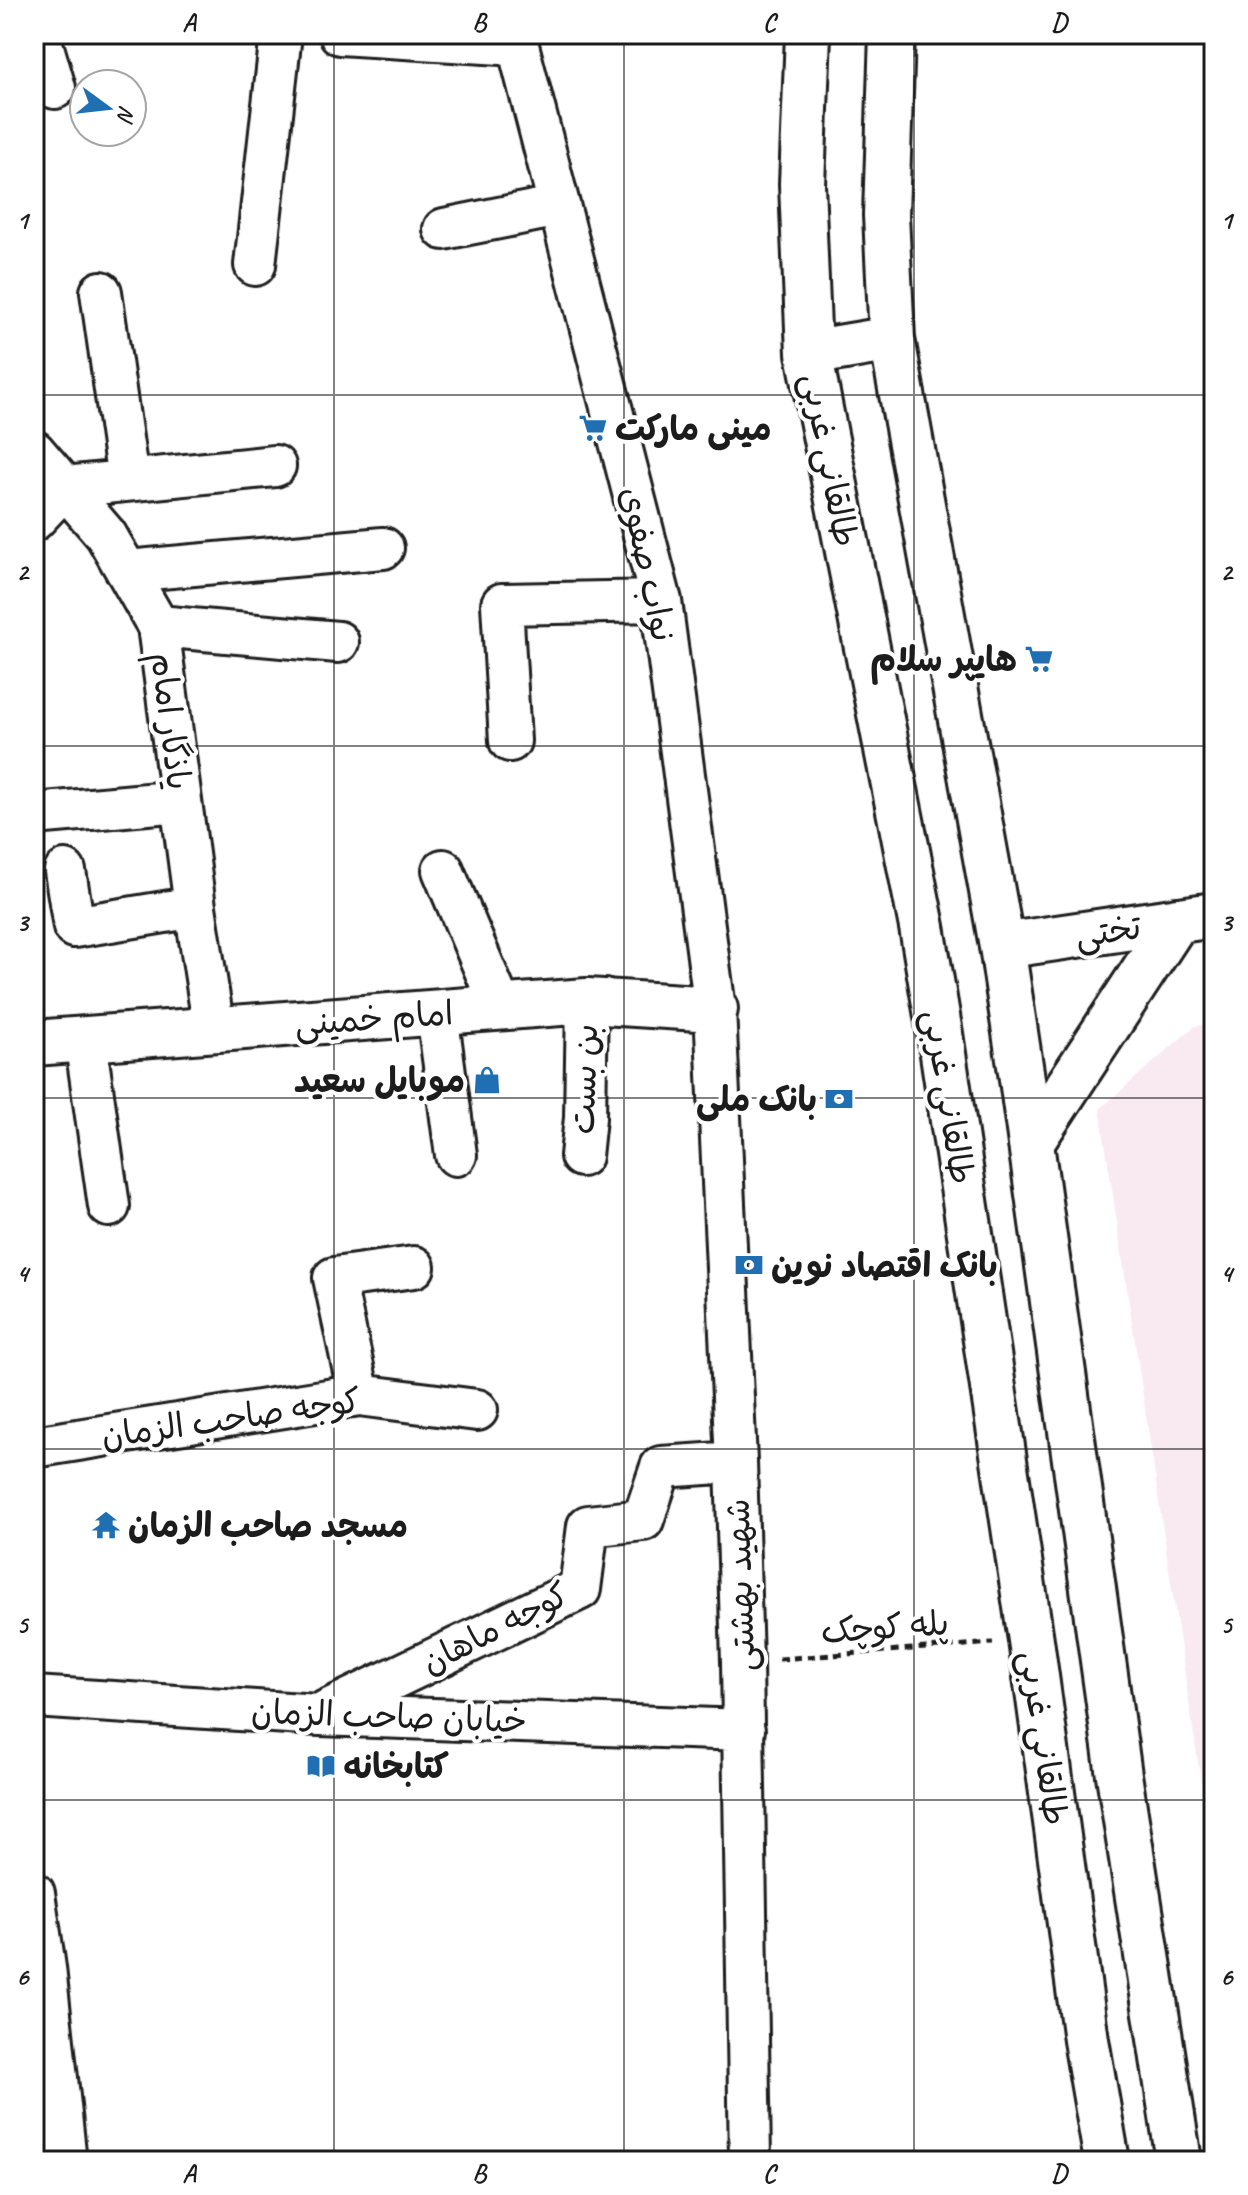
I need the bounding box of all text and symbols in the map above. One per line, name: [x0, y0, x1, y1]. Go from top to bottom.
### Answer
text: A: [182, 6, 197, 39]
text: B: [472, 6, 488, 39]
text: C: [763, 6, 779, 39]
text: D: [1051, 6, 1069, 39]
north arrow: [68, 68, 148, 148]
text: N: [110, 103, 142, 126]
text: 1: [16, 204, 31, 237]
text: 1: [1220, 204, 1235, 237]
street label: طالقانی غربی: [792, 369, 868, 551]
place label: مینی مارکت: [615, 407, 771, 451]
supermarket icon: مینی مارکت: [578, 413, 608, 443]
street label: نواب صفوی: [611, 483, 685, 645]
text: 2: [16, 555, 30, 588]
text: 2: [1220, 555, 1234, 588]
place label: هایپر سلام: [870, 638, 1017, 685]
supermarket icon: هایپر سلام: [1024, 644, 1054, 674]
street label: یاذگار امام: [137, 650, 201, 793]
street label: تختی: [1072, 905, 1145, 957]
text: 3: [16, 906, 30, 939]
text: 3: [1220, 906, 1234, 939]
street label: امام خمینی: [293, 991, 455, 1049]
street label: طالقانی غربی: [914, 1007, 984, 1187]
street label: بن بست: [561, 1023, 607, 1135]
place label: موبایل سعید: [294, 1059, 465, 1102]
shop icon: موبایل سعید: [472, 1065, 502, 1095]
place label: بانک ملی: [696, 1078, 817, 1122]
bank icon: بانک ملی: [824, 1084, 854, 1114]
place label: بانک اقتصاد نوین: [771, 1244, 998, 1287]
bank icon: بانک اقتصاد نوین: [734, 1250, 764, 1280]
text: 4: [16, 1257, 31, 1290]
text: 4: [1220, 1257, 1235, 1290]
street label: کوجه صاحب الزمان: [99, 1379, 363, 1457]
street label: شهید بهشتی: [715, 1498, 765, 1672]
place label: مسجد صاحب الزمان: [128, 1504, 408, 1547]
temple icon: مسجد صاحب الزمان: [91, 1510, 121, 1540]
street label: کوجه ماهان: [414, 1573, 576, 1683]
street label: پله کوچک: [820, 1601, 950, 1653]
text: 5: [16, 1608, 30, 1641]
text: 5: [1220, 1608, 1234, 1641]
street label: طالقانی غربی: [1010, 1648, 1078, 1828]
street label: خیابان صاحب الزمان: [250, 1690, 528, 1742]
place label: کتابخانه: [343, 1745, 449, 1788]
library icon: کتابخانه: [306, 1751, 336, 1781]
text: 6: [16, 1960, 30, 1993]
text: 6: [1220, 1960, 1234, 1993]
text: A: [182, 2157, 197, 2190]
text: B: [472, 2157, 488, 2190]
text: C: [763, 2157, 779, 2190]
text: D: [1051, 2157, 1069, 2190]

